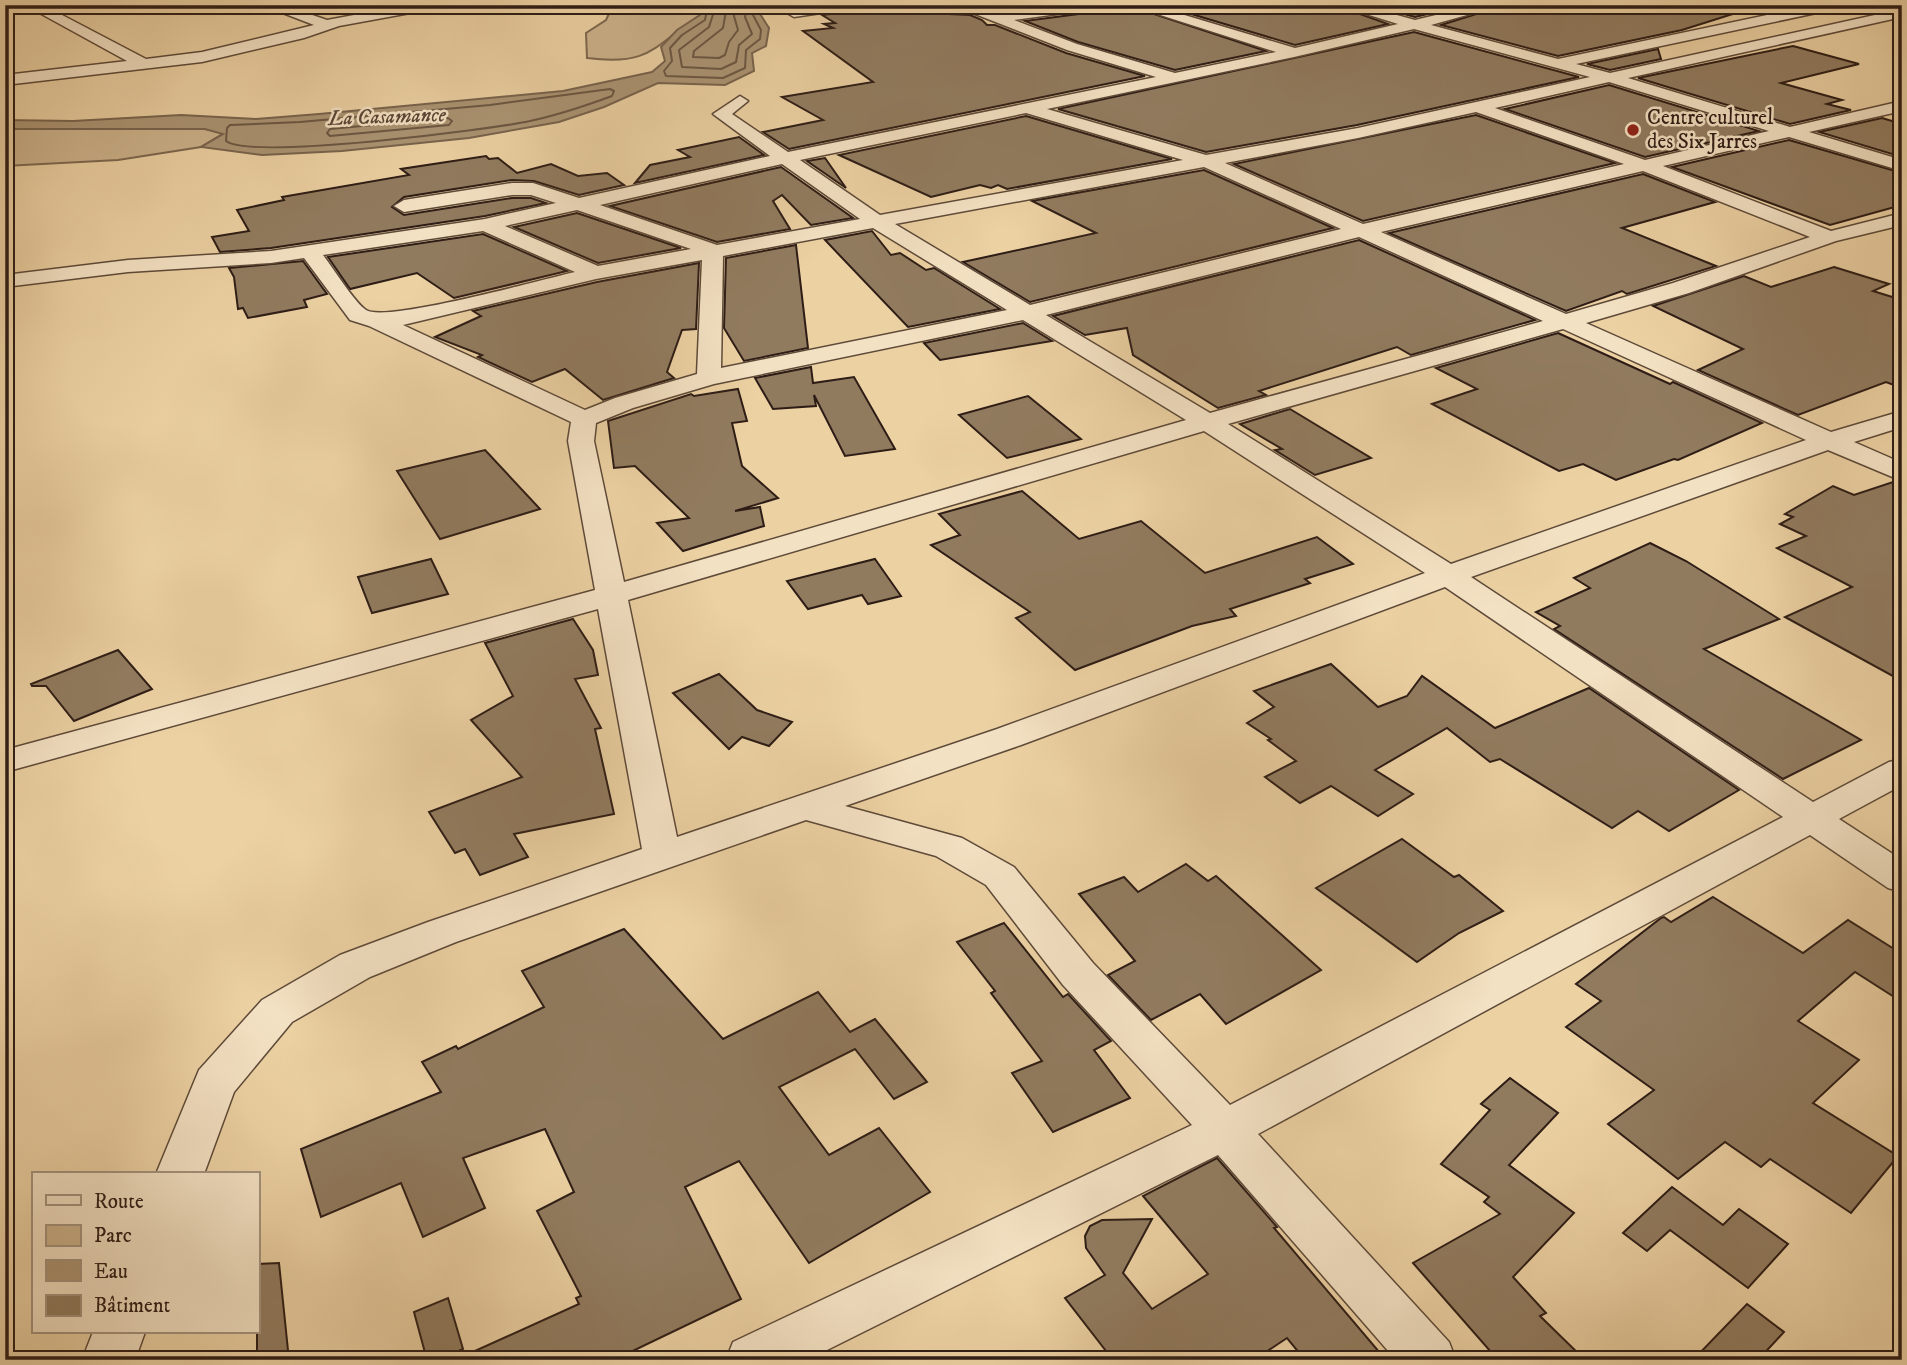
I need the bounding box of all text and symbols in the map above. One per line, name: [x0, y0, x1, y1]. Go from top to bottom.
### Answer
water label: La Casamance: [327, 102, 447, 132]
place label: Centre culturel des Six Jarres: [1647, 105, 1774, 155]
marker: Centre culturel des Six Jarres: [1625, 122, 1641, 138]
legend: [32, 1172, 259, 1334]
text: Route: [94, 1189, 144, 1215]
text: Parc: [94, 1223, 132, 1249]
text: Eau: [94, 1259, 128, 1285]
text: Bâtiment: [94, 1293, 171, 1319]

